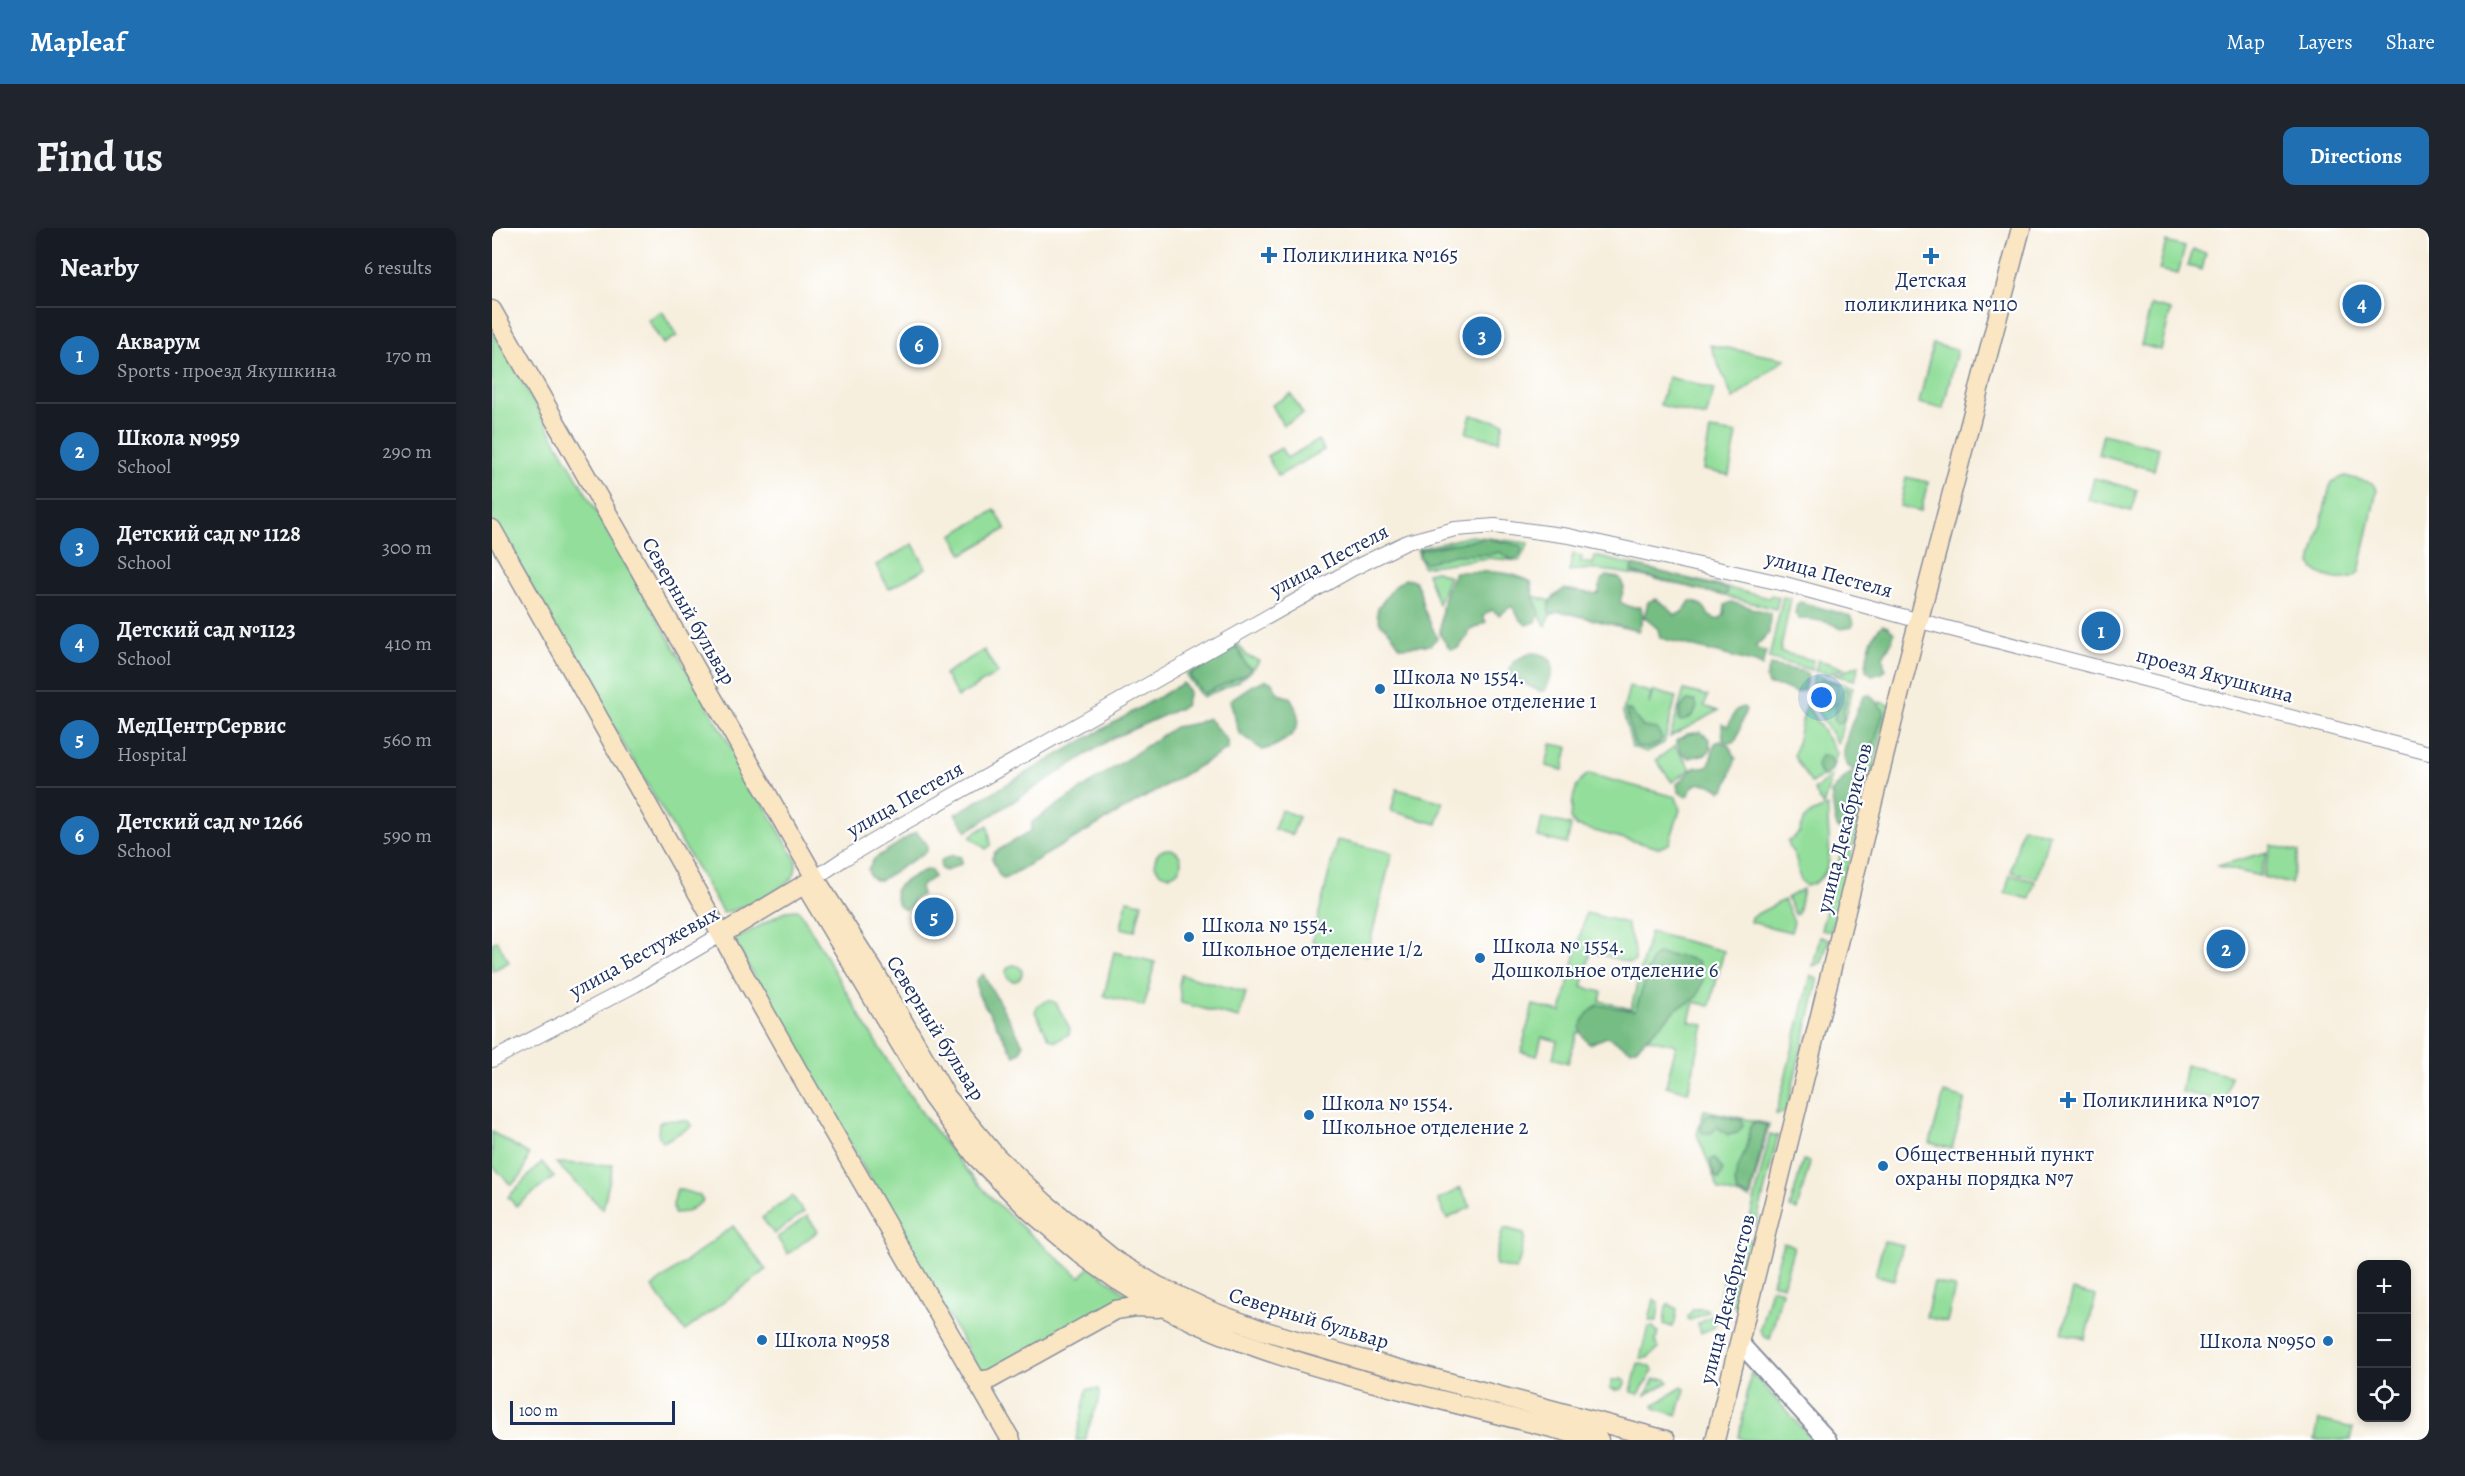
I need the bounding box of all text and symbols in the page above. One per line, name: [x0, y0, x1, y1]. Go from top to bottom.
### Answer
text: Mapleaf: [30, 23, 125, 61]
text: Map: [2226, 28, 2265, 56]
text: Layers: [2298, 28, 2353, 56]
text: Share: [2386, 28, 2435, 56]
button: Directions: [2283, 127, 2429, 185]
text: Find us: [36, 128, 163, 185]
place label: Поликлиника №165: [1282, 241, 1458, 269]
marker: Поликлиника №165: [1260, 246, 1278, 264]
marker: Детская поликлиника №110: [1922, 247, 1940, 265]
text: Nearby: [60, 250, 139, 285]
text: 6 results: [364, 254, 432, 281]
place label: Детская поликлиника №110: [1844, 266, 2018, 318]
pin: 4: [2342, 282, 2382, 326]
pin: 3: [1462, 314, 1502, 358]
pin: 6: [900, 322, 938, 368]
text: Акварум: [117, 327, 200, 357]
text: 1: [76, 342, 83, 369]
text: 170 m: [386, 342, 432, 369]
text: Sports · проезд Якушкина: [117, 357, 337, 384]
text: Школа №959: [117, 423, 240, 453]
text: 2: [75, 438, 84, 465]
text: 290 m: [382, 438, 432, 465]
text: School: [117, 453, 171, 480]
street label: улица Пестеля: [1264, 517, 1393, 603]
text: Детский сад № 1128: [117, 519, 301, 549]
street label: Северный бульвар: [635, 532, 743, 690]
text: 3: [75, 534, 84, 561]
text: 300 m: [382, 534, 432, 561]
street label: улица Пестеля: [1761, 543, 1896, 604]
text: School: [117, 549, 171, 576]
pin: 1: [2082, 608, 2120, 654]
text: Детский сад №1123: [117, 615, 296, 645]
text: 4: [75, 630, 84, 657]
text: 410 m: [385, 630, 432, 657]
street label: проезд Якушкина: [2133, 641, 2297, 710]
text: School: [117, 645, 171, 672]
place label: Школа № 1554. Школьное отделение 1: [1392, 663, 1597, 715]
marker: Школа № 1554. Школьное отделение 1: [1373, 682, 1387, 696]
your location: [1807, 683, 1836, 712]
text: МедЦентрСервис: [117, 711, 286, 741]
text: 5: [75, 726, 84, 753]
text: 560 m: [383, 726, 432, 753]
street label: улица Декабристов: [1809, 740, 1879, 917]
text: Hospital: [117, 741, 187, 768]
street label: улица Пестеля: [841, 754, 968, 844]
text: Детский сад № 1266: [117, 807, 303, 837]
text: 6: [75, 822, 84, 849]
text: 590 m: [383, 822, 432, 849]
text: School: [117, 837, 171, 864]
pin: 5: [914, 894, 954, 940]
street label: улица Бестужевых: [563, 899, 724, 1005]
place label: Школа № 1554. Школьное отделение 1/2: [1201, 911, 1423, 963]
pin: 2: [2206, 926, 2246, 972]
marker: Школа № 1554. Школьное отделение 1/2: [1182, 930, 1196, 944]
place label: Школа № 1554. Дошкольное отделение 6: [1492, 932, 1719, 984]
street label: Северный бульвар: [880, 950, 992, 1106]
marker: Школа № 1554. Дошкольное отделение 6: [1473, 951, 1487, 965]
place label: Поликлиника №107: [2082, 1086, 2260, 1114]
place label: Школа № 1554. Школьное отделение 2: [1321, 1089, 1529, 1141]
marker: Поликлиника №107: [2059, 1091, 2077, 1109]
marker: Школа № 1554. Школьное отделение 2: [1302, 1108, 1316, 1122]
place label: Общественный пункт охраны порядка №7: [1895, 1140, 2094, 1192]
marker: Общественный пункт охраны порядка №7: [1876, 1159, 1890, 1173]
street label: улица Декабристов: [1692, 1211, 1762, 1388]
map controls: [2357, 1260, 2411, 1422]
button: +: [2357, 1260, 2411, 1314]
street label: Северный бульвар: [1225, 1280, 1393, 1356]
button: −: [2357, 1314, 2411, 1368]
place label: Школа №958: [774, 1326, 890, 1354]
place label: Школа №950: [2199, 1327, 2316, 1355]
marker: Школа №958: [755, 1333, 769, 1347]
marker: Школа №950: [2321, 1334, 2335, 1348]
button: locate: [2357, 1368, 2411, 1422]
scale bar: [510, 1398, 675, 1426]
text: 100 m: [519, 1400, 558, 1422]

